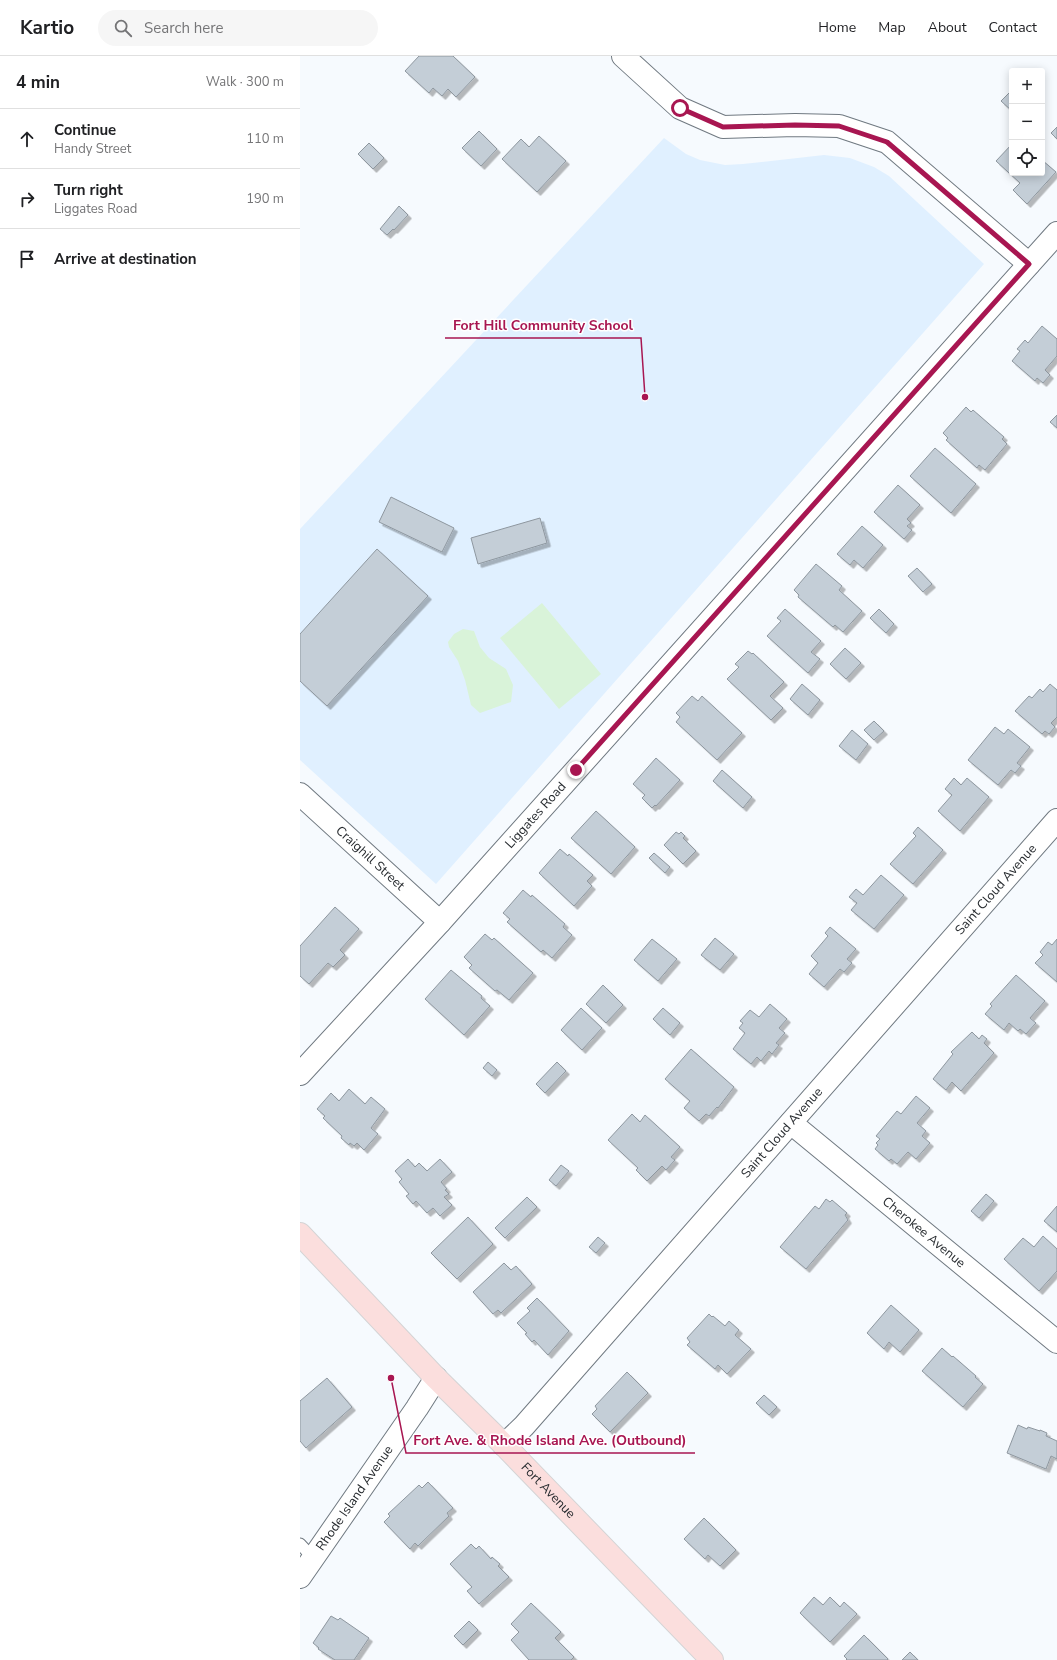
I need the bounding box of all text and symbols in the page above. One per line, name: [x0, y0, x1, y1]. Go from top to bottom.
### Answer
search box: [98, 10, 378, 46]
text: Kartio: [20, 15, 74, 41]
icon: search: [112, 17, 134, 39]
text: Search here: [144, 18, 224, 38]
text: Home: [818, 18, 856, 37]
text: Map: [878, 18, 906, 37]
text: About: [928, 18, 967, 37]
text: Contact: [989, 18, 1037, 37]
map controls: [1009, 68, 1045, 176]
button: +: [1009, 68, 1045, 104]
text: 4 min: [16, 71, 60, 94]
text: Walk · 300 m: [206, 73, 284, 91]
route start: [671, 99, 689, 117]
button: −: [1009, 104, 1045, 140]
text: Continue: [54, 120, 116, 140]
icon: ahead: [16, 128, 38, 150]
text: 110 m: [246, 130, 284, 148]
text: Handy Street: [54, 140, 131, 158]
button: locate: [1009, 140, 1045, 176]
text: Turn right: [54, 180, 123, 200]
icon: right: [16, 188, 38, 210]
text: 190 m: [246, 190, 284, 208]
text: Liggates Road: [54, 200, 137, 218]
icon: arrive: [16, 248, 38, 270]
text: Arrive at destination: [54, 249, 197, 269]
callout: Fort Hill Community School: [445, 312, 641, 338]
text: Fort Hill Community School: [453, 316, 634, 335]
route end: [567, 761, 585, 779]
street label: Liggates Road: [501, 778, 570, 852]
street label: Craighill Street: [332, 822, 409, 895]
street label: Saint Cloud Avenue: [951, 840, 1041, 939]
street label: Saint Cloud Avenue: [737, 1083, 827, 1182]
street label: Cherokee Avenue: [878, 1193, 969, 1272]
callout: Fort Ave. & Rhode Island Ave. (Outbound): [406, 1427, 695, 1453]
text: Fort Ave. & Rhode Island Ave. (Outbound): [413, 1431, 687, 1450]
street label: Rhode Island Avenue: [312, 1442, 397, 1554]
street label: Fort Avenue: [517, 1459, 579, 1523]

